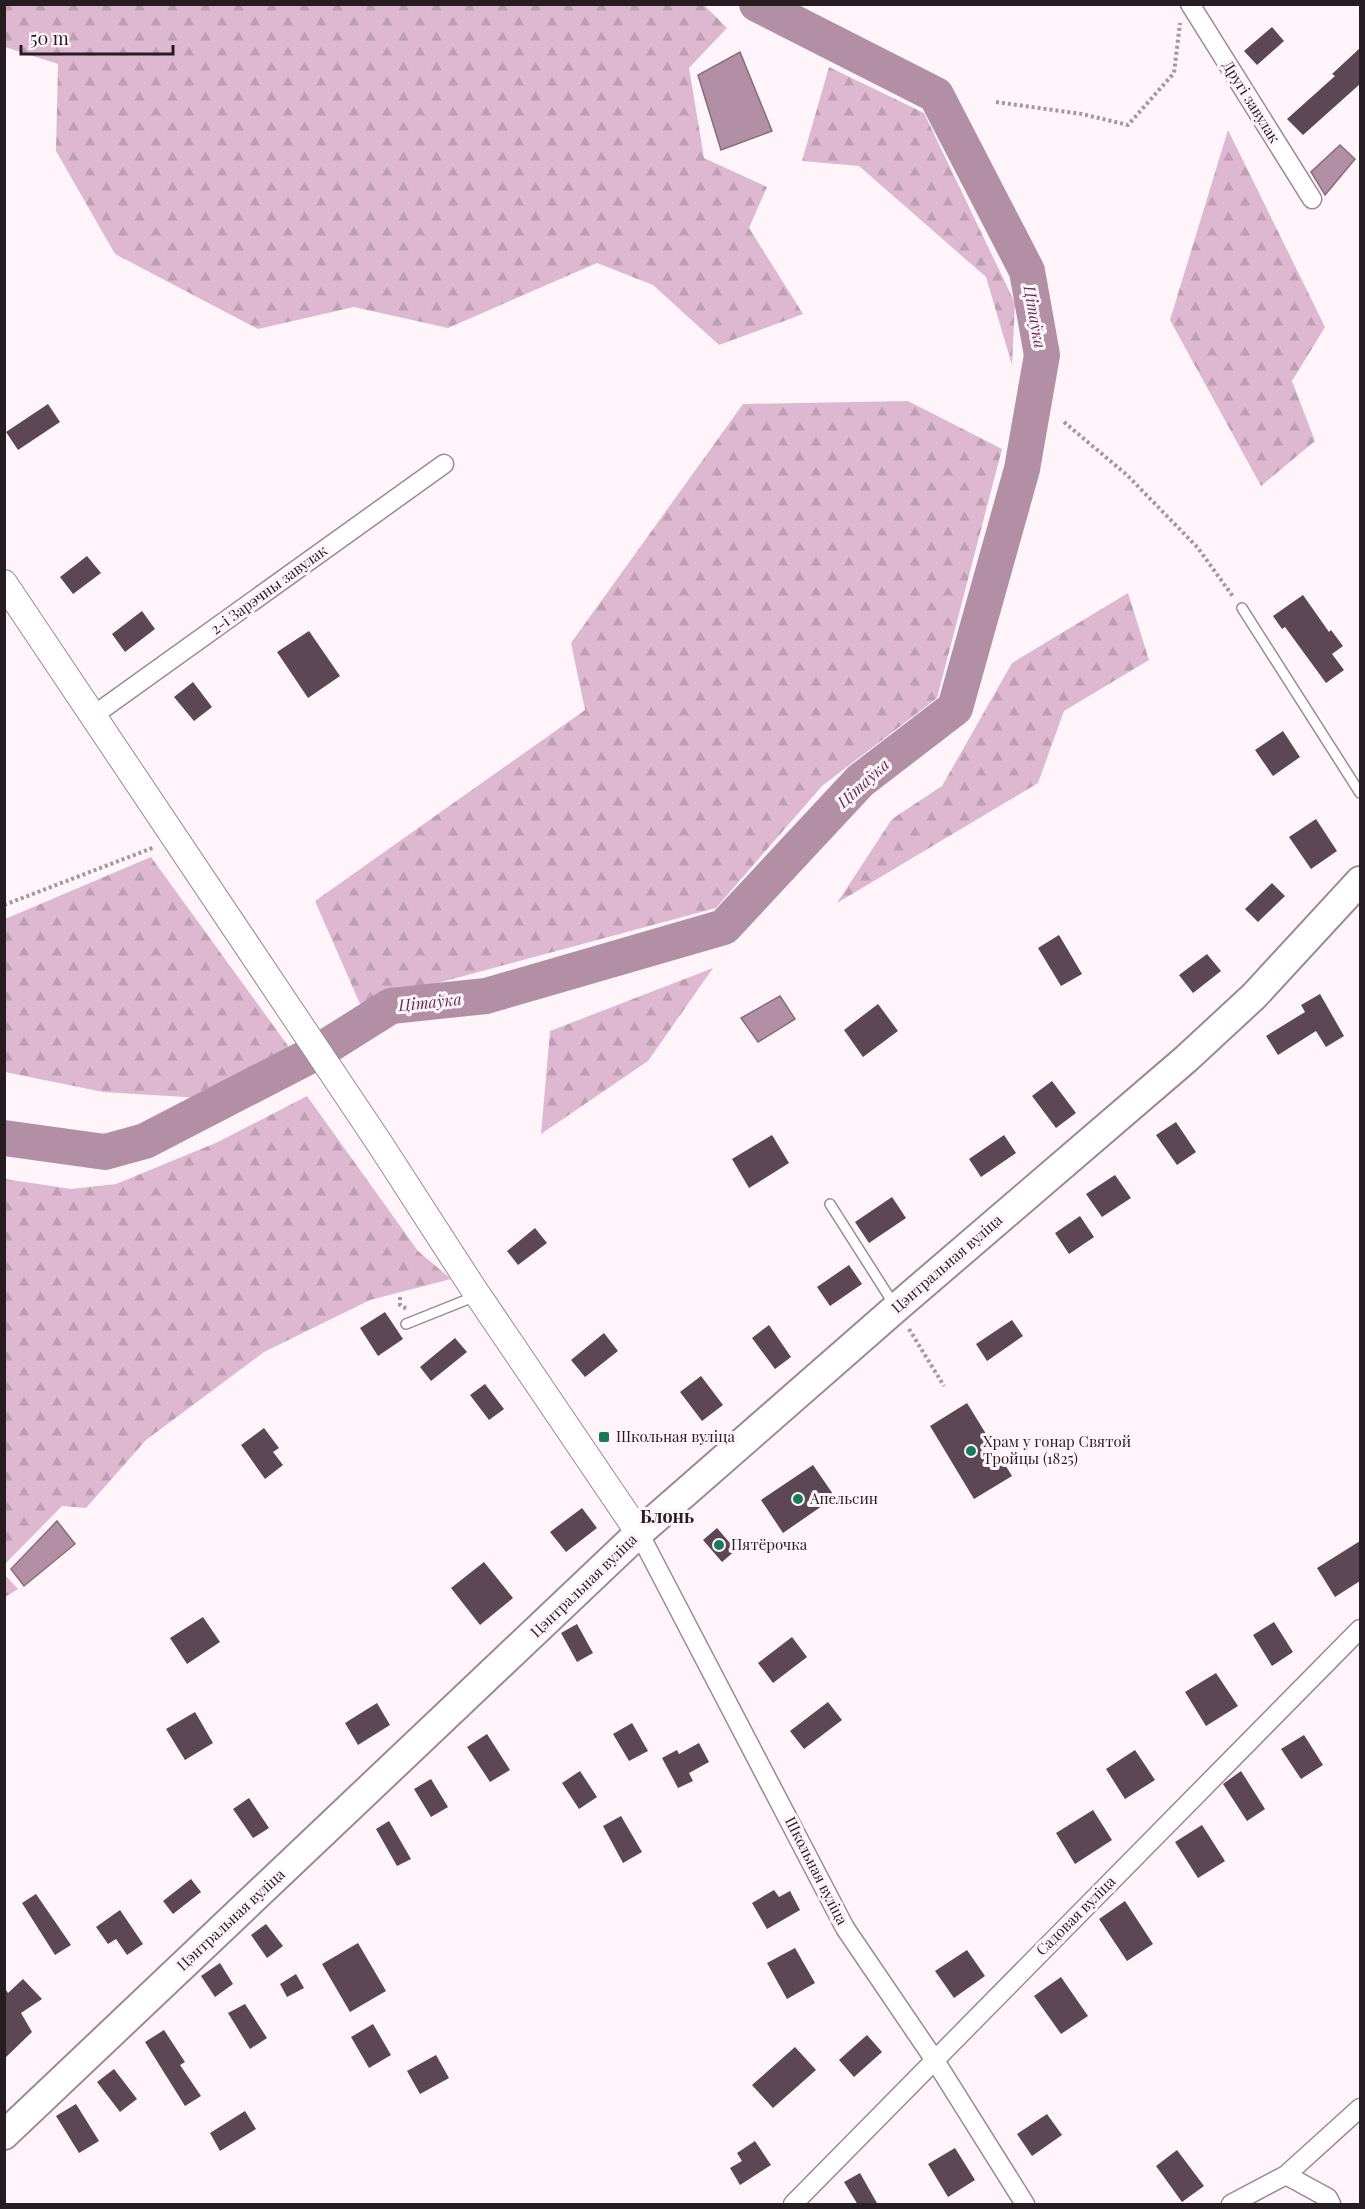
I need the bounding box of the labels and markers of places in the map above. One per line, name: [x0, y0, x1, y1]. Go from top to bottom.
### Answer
place label: Школьная вуліца: [616, 1426, 735, 1446]
marker: Школьная вуліца: [597, 1430, 611, 1444]
place label: Храм у гонар Святой Тройцы (1825): [983, 1431, 1131, 1468]
marker: Храм у гонар Святой Тройцы (1825): [964, 1444, 978, 1458]
place label: Апельсин: [809, 1488, 878, 1508]
marker: Апельсин: [791, 1492, 805, 1506]
place label: Пятёрочка: [731, 1534, 808, 1554]
marker: Пятёрочка: [712, 1538, 726, 1552]

